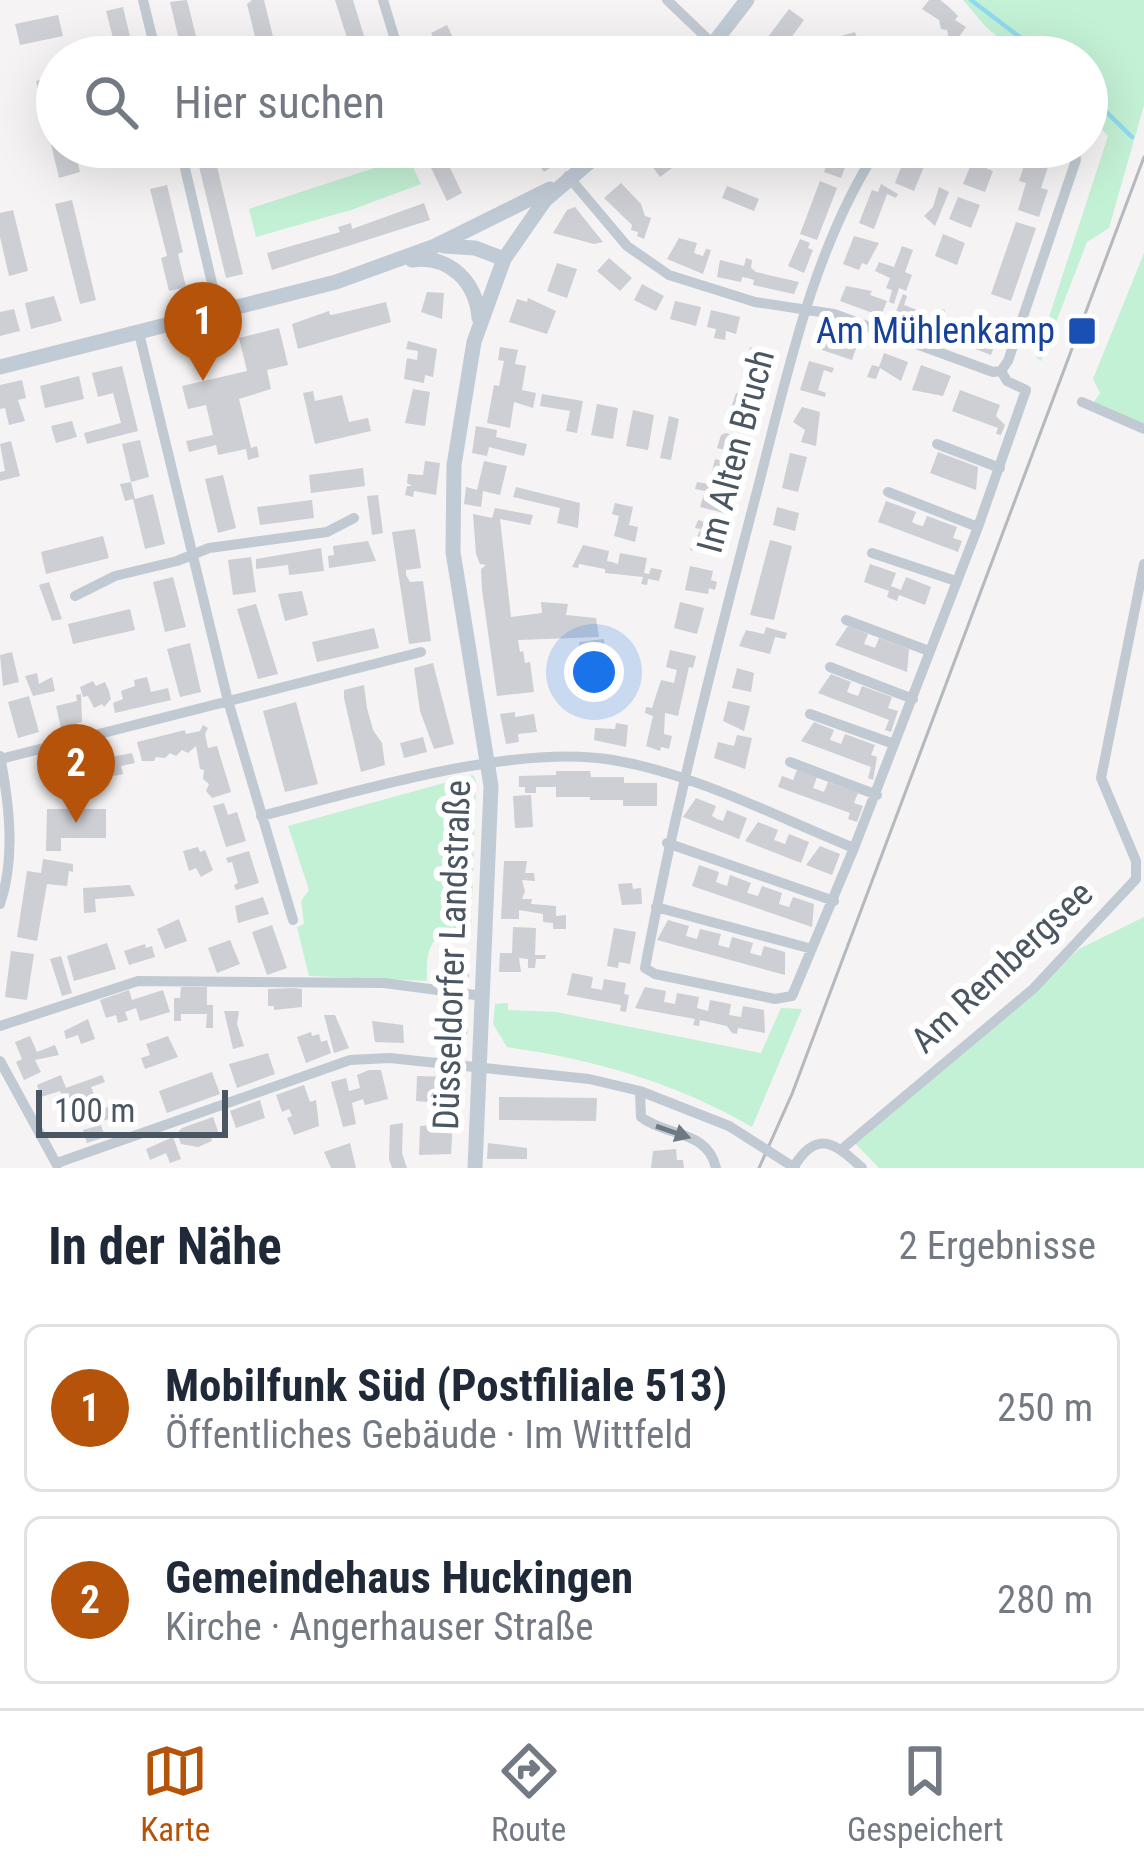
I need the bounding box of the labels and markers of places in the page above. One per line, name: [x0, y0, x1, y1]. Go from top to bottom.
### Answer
pin: 1: [164, 282, 242, 381]
place label: Am Mühlenkamp: [816, 310, 1055, 352]
marker: Am Mühlenkamp: [1066, 315, 1098, 347]
pin: 2: [37, 724, 115, 823]

